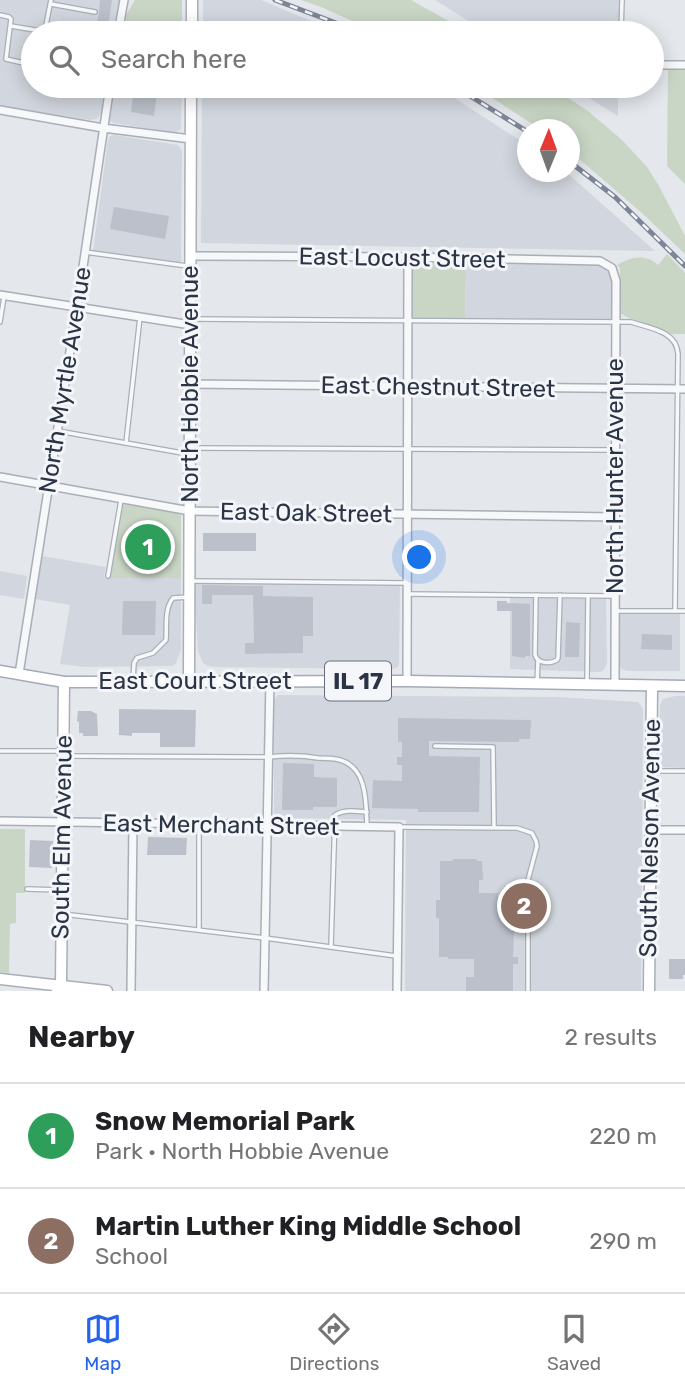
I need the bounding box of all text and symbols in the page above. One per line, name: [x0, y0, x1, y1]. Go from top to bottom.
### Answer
search box: [21, 21, 664, 98]
icon: search: [45, 41, 83, 79]
text: Search here: [101, 44, 247, 75]
north arrow: [517, 119, 580, 182]
street label: East Locust Street: [298, 242, 506, 274]
street label: North Myrtle Avenue: [33, 265, 97, 495]
street label: North Hobbie Avenue: [176, 265, 204, 503]
street label: North Hunter Avenue: [601, 358, 629, 594]
street label: East Chestnut Street: [320, 371, 556, 403]
street label: East Oak Street: [220, 497, 392, 529]
pin: 1: [125, 521, 171, 573]
your location: [402, 540, 436, 574]
road number: IL 17: [325, 662, 391, 701]
street label: East Court Street: [98, 667, 292, 695]
street label: South Nelson Avenue: [634, 718, 666, 958]
street label: South Elm Avenue: [46, 735, 78, 939]
street label: East Merchant Street: [102, 809, 340, 841]
pin: 2: [501, 880, 547, 932]
text: Nearby: [28, 1019, 135, 1055]
text: 2 results: [565, 1023, 657, 1051]
text: Snow Memorial Park: [95, 1106, 355, 1137]
text: 1: [45, 1122, 57, 1150]
text: 220 m: [589, 1122, 657, 1150]
text: Park · North Hobbie Avenue: [95, 1137, 389, 1165]
text: Martin Luther King Middle School: [95, 1211, 521, 1242]
text: 2: [44, 1227, 58, 1255]
text: 290 m: [589, 1227, 657, 1255]
text: School: [95, 1242, 168, 1270]
tab: Map: [84, 1310, 122, 1375]
tab: Directions: [289, 1310, 379, 1375]
tab: Saved: [547, 1310, 601, 1375]

